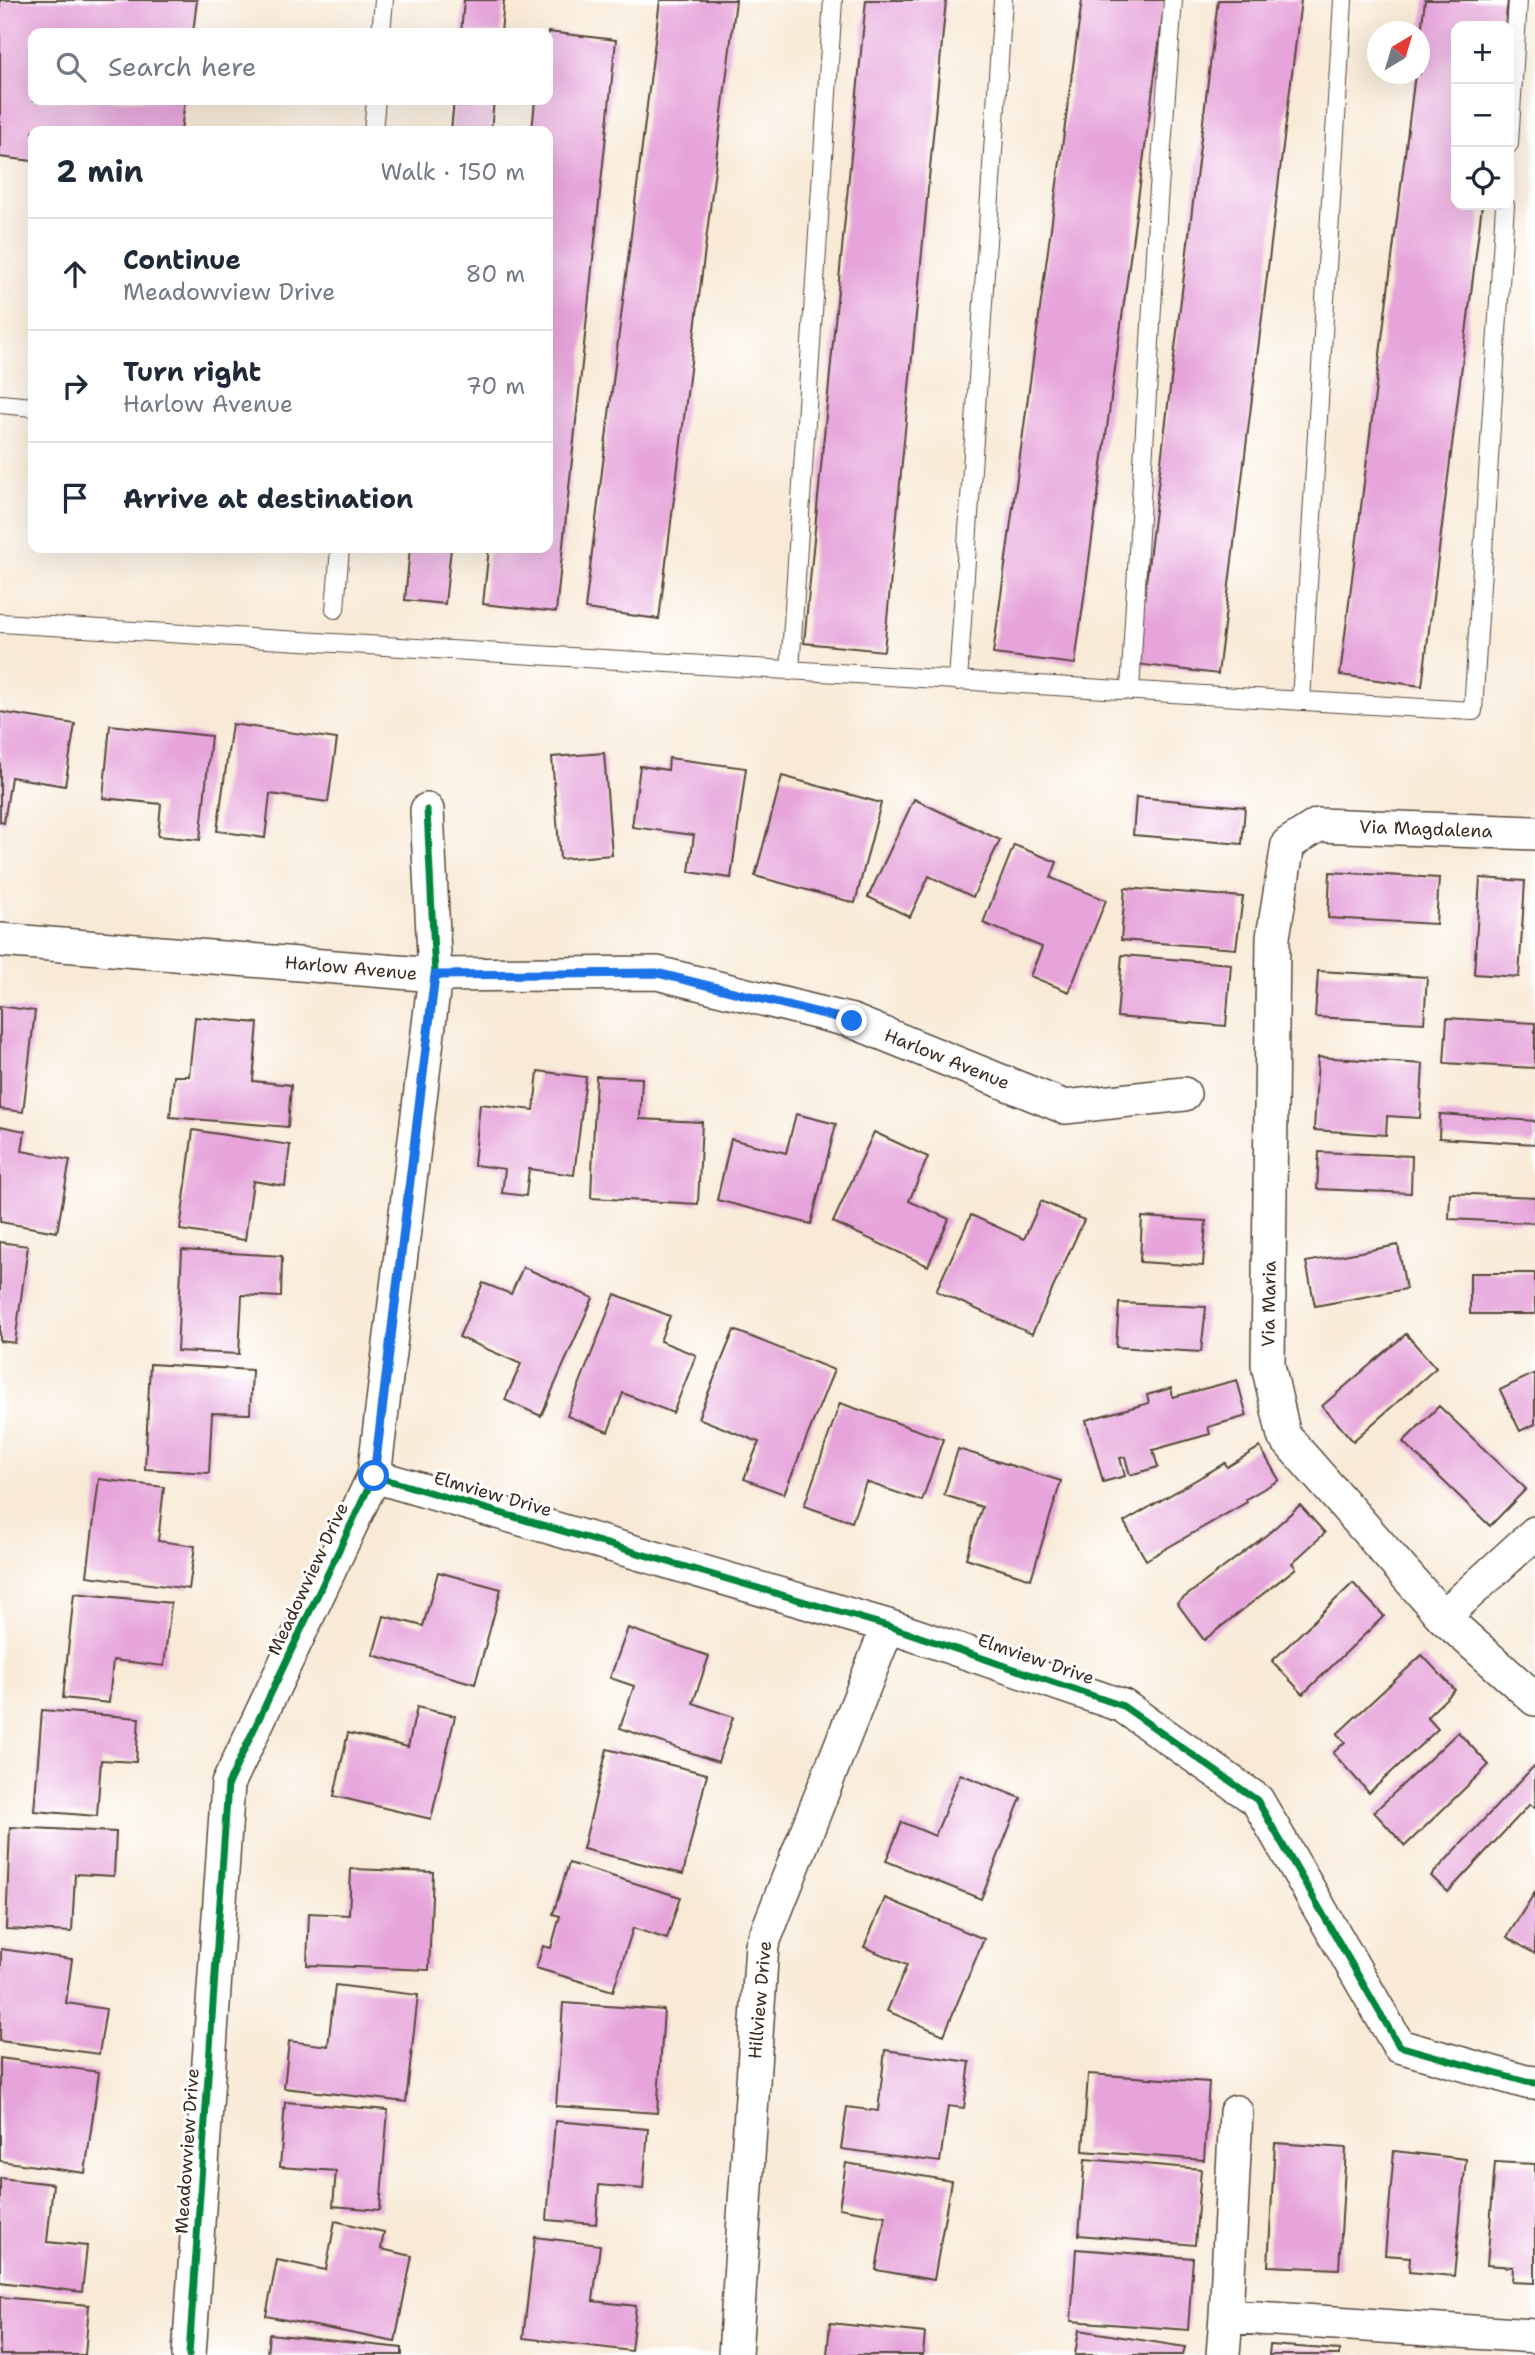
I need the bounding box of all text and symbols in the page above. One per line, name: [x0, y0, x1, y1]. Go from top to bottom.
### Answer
north arrow: [1367, 21, 1430, 84]
map controls: [1451, 21, 1514, 210]
button: +: [1451, 21, 1514, 84]
search box: [28, 28, 553, 105]
icon: search: [52, 48, 90, 86]
text: Search here: [108, 49, 257, 84]
button: −: [1451, 84, 1514, 147]
button: locate: [1451, 147, 1514, 210]
text: 2 min: [56, 151, 143, 192]
text: Walk · 150 m: [380, 157, 525, 187]
text: Continue: [123, 242, 241, 277]
icon: ahead: [56, 255, 94, 293]
text: 80 m: [466, 259, 525, 289]
text: Meadowview Drive: [123, 277, 335, 307]
text: Turn right: [123, 354, 261, 389]
icon: right: [56, 367, 94, 405]
text: 70 m: [466, 371, 525, 401]
text: Harlow Avenue: [123, 389, 293, 419]
icon: arrive: [56, 479, 94, 517]
text: Arrive at destination: [123, 481, 413, 516]
street label: Via Magdalena: [1359, 815, 1493, 843]
street label: Harlow Avenue: [284, 950, 418, 986]
route end: [836, 1005, 867, 1036]
street label: Harlow Avenue: [881, 1023, 1013, 1095]
street label: Via Maria: [1256, 1261, 1282, 1347]
route start: [358, 1460, 389, 1491]
street label: Elmview Drive: [431, 1466, 555, 1522]
street label: Meadowview Drive: [262, 1499, 354, 1659]
street label: Elmview Drive: [974, 1628, 1098, 1690]
street label: Hillview Drive: [743, 1940, 777, 2060]
street label: Meadowview Drive: [169, 2067, 205, 2235]

